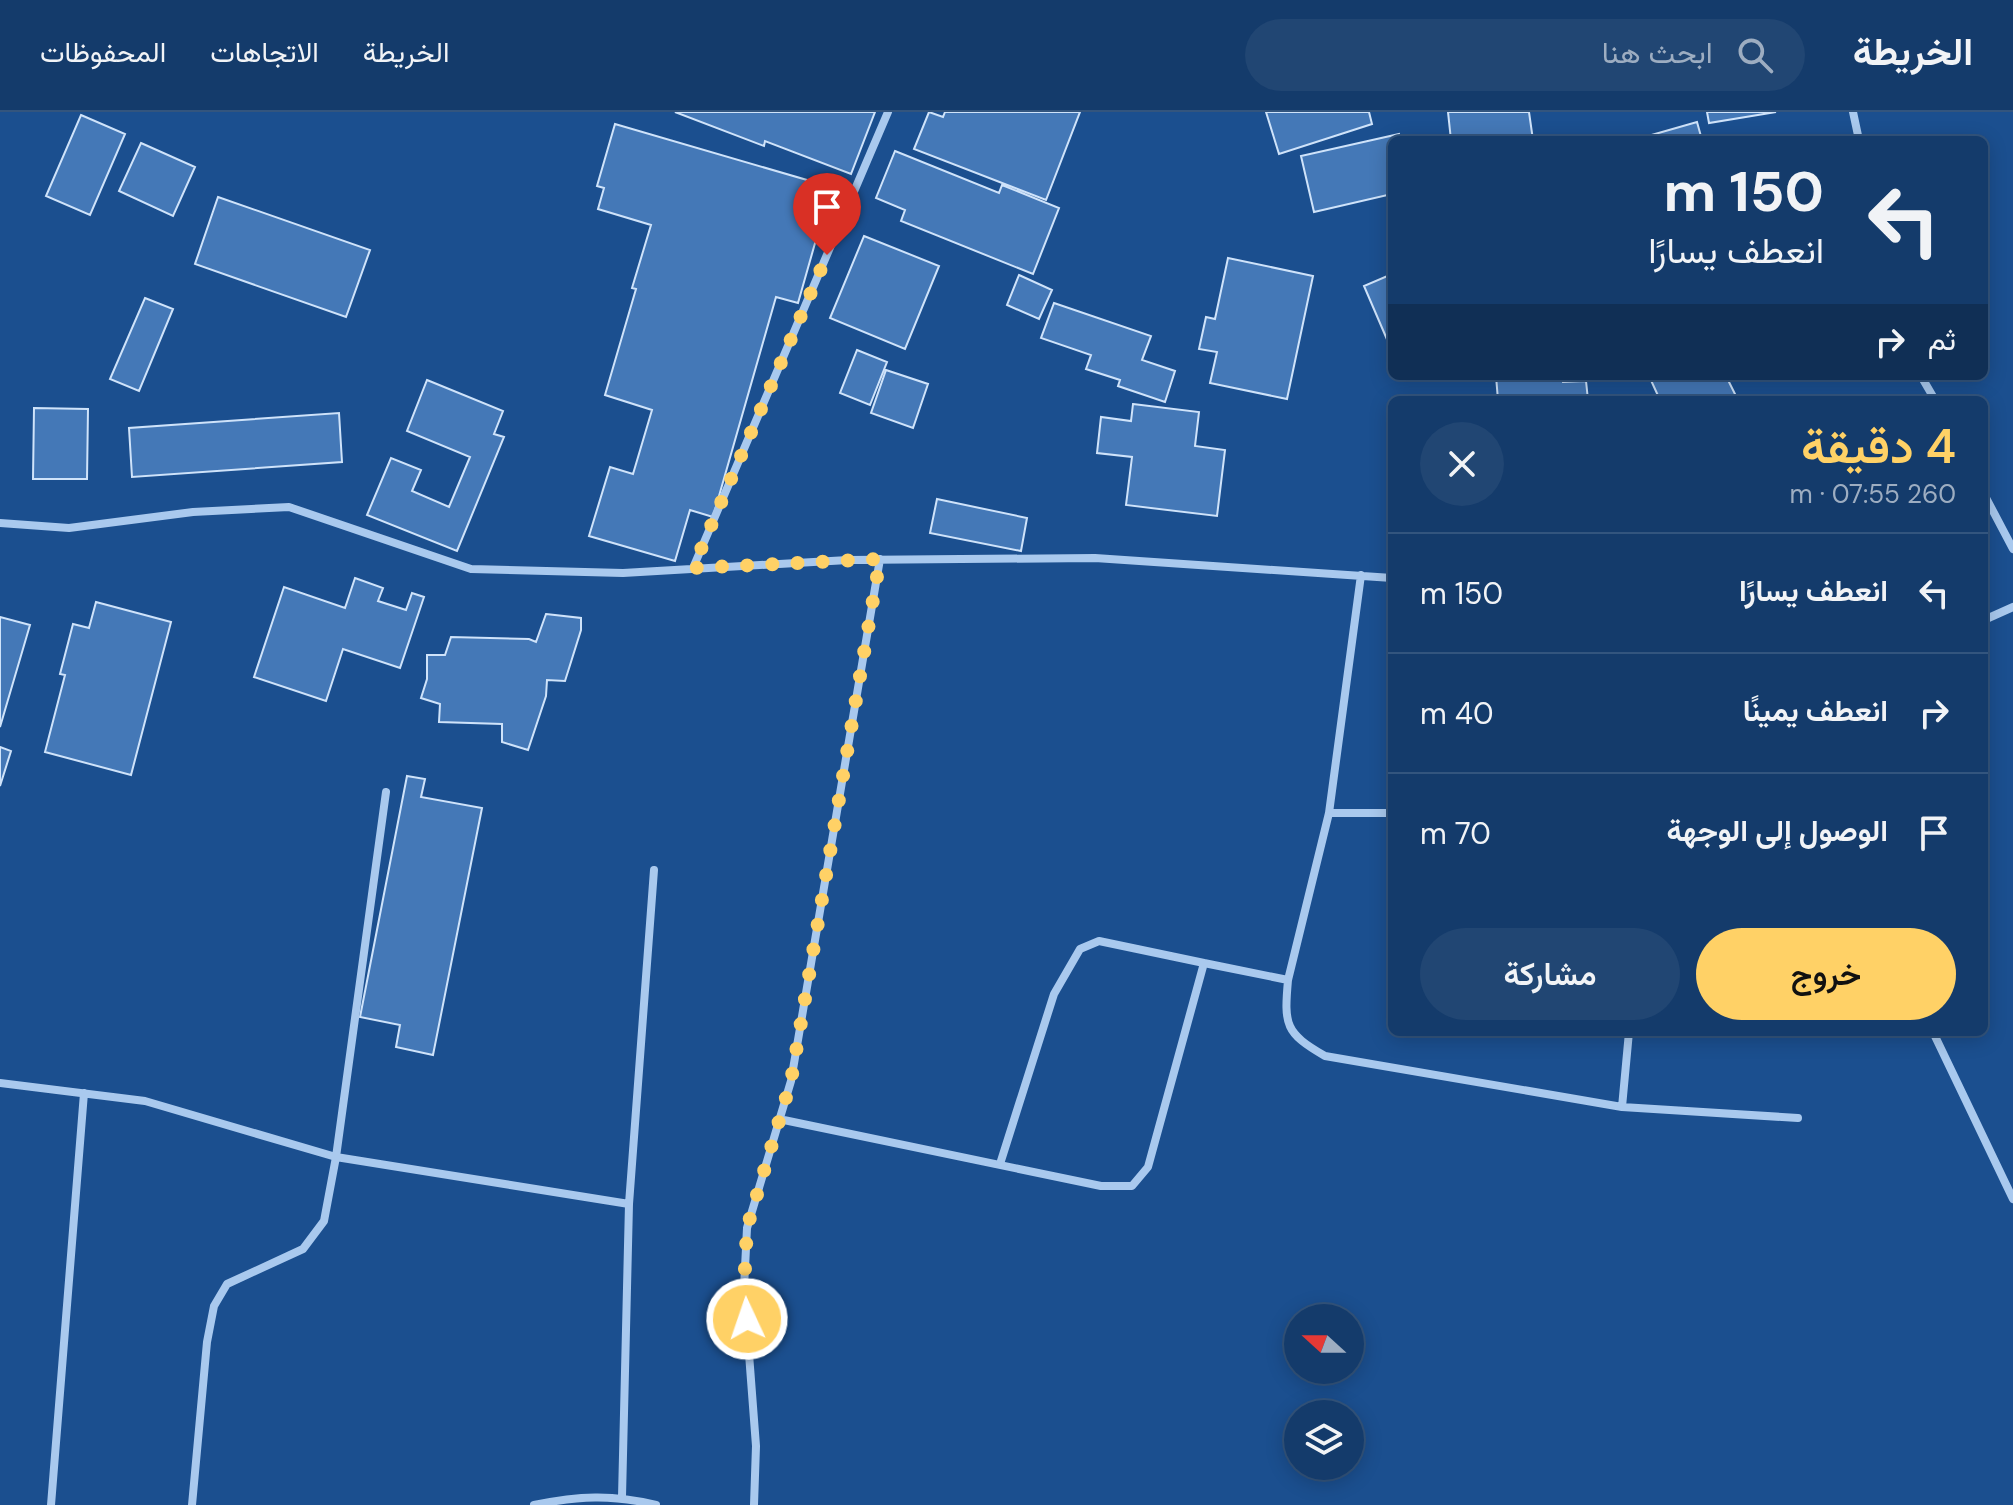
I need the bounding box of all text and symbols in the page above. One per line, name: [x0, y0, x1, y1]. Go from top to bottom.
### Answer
search box: [1245, 19, 1805, 91]
text: الخريطة: [1853, 27, 1973, 77]
text: ابحث هنا: [1602, 33, 1713, 72]
icon: search: [1733, 33, 1777, 77]
text: المحفوظات: [40, 34, 166, 71]
text: الاتجاهات: [210, 34, 319, 71]
text: الخريطة: [363, 34, 449, 71]
text: 150 m: [1663, 155, 1824, 228]
icon: left: [1852, 168, 1956, 272]
pin: [793, 173, 861, 255]
icon: arrive: [805, 185, 849, 229]
text: انعطف يسارًا: [1648, 227, 1824, 274]
icon: right: [1868, 320, 1912, 364]
text: ثم: [1928, 320, 1956, 359]
text: 4 دقيقة: [1801, 415, 1956, 478]
button: close: [1420, 422, 1504, 506]
text: 260 m · 07:55: [1790, 477, 1956, 511]
text: انعطف يسارًا: [1739, 571, 1888, 610]
icon: left: [1912, 571, 1956, 615]
text: 150 m: [1420, 574, 1503, 613]
text: انعطف يمينًا: [1743, 691, 1888, 730]
icon: right: [1912, 691, 1956, 735]
text: 40 m: [1420, 694, 1493, 733]
text: الوصول إلى الوجهة: [1667, 811, 1888, 850]
icon: arrive: [1912, 811, 1956, 855]
text: 70 m: [1420, 814, 1491, 853]
button: مشاركة: [1420, 928, 1680, 1020]
button: خروج: [1696, 928, 1956, 1020]
position arrow: [705, 1277, 789, 1361]
north arrow: [1284, 1304, 1364, 1384]
map controls: [1284, 1304, 1364, 1480]
button: layers: [1284, 1400, 1364, 1480]

